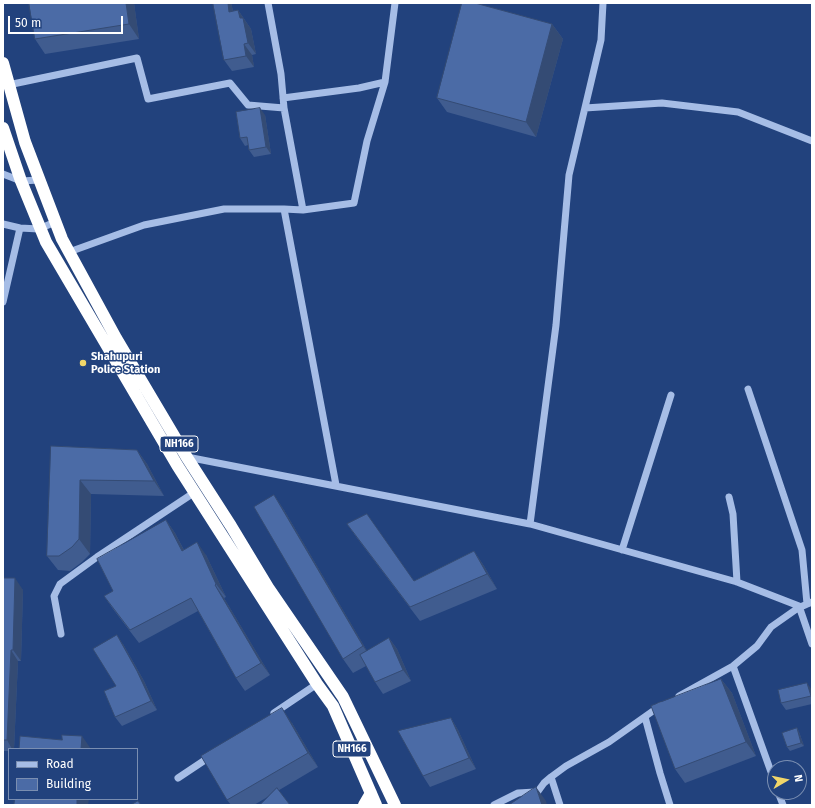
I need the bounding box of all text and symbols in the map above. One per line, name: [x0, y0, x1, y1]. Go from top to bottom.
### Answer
scale bar: [10, 8, 125, 34]
text: 50 m: [15, 16, 41, 30]
place label: Shahupuri Police Station: [91, 350, 160, 376]
marker: Shahupuri Police Station: [78, 358, 88, 368]
road number: NH166: [160, 436, 198, 452]
road number: NH166: [333, 741, 371, 757]
legend: [8, 748, 138, 800]
text: Road: [46, 757, 74, 771]
north arrow: [767, 760, 807, 800]
text: N: [791, 774, 805, 783]
text: Building: [46, 777, 91, 791]

